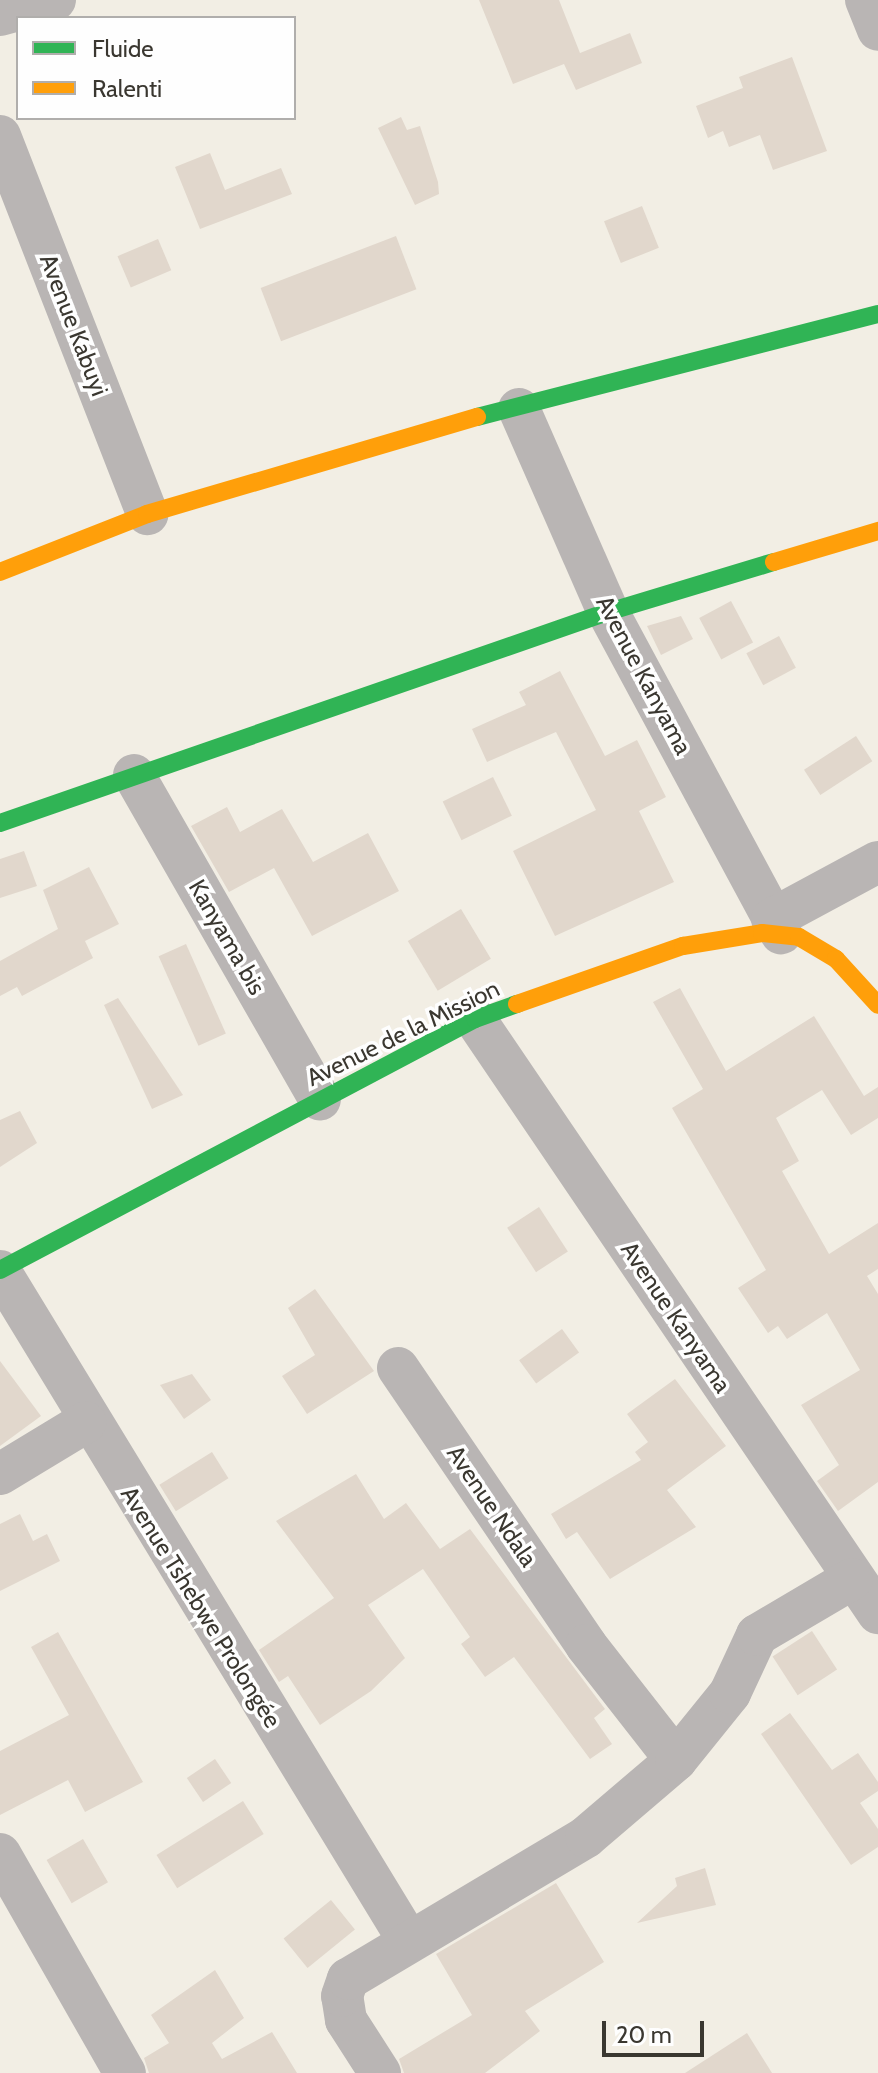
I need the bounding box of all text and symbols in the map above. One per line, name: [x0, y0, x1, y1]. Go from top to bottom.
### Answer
legend: [16, 16, 296, 120]
text: Fluide: [92, 34, 154, 63]
text: Ralenti: [92, 74, 162, 103]
street label: Avenue Kabuyi: [34, 250, 114, 400]
street label: Avenue Kanyama: [590, 591, 698, 759]
street label: Kanyama bis: [183, 874, 271, 1000]
street label: Avenue de la Mission: [302, 974, 504, 1092]
street label: Avenue Kanyama: [615, 1236, 737, 1398]
street label: Avenue Ndala: [441, 1440, 543, 1572]
street label: Avenue Tshebwe Prolongée: [115, 1481, 287, 1733]
scale bar: [606, 2005, 708, 2055]
text: 20 m: [616, 2020, 672, 2049]

